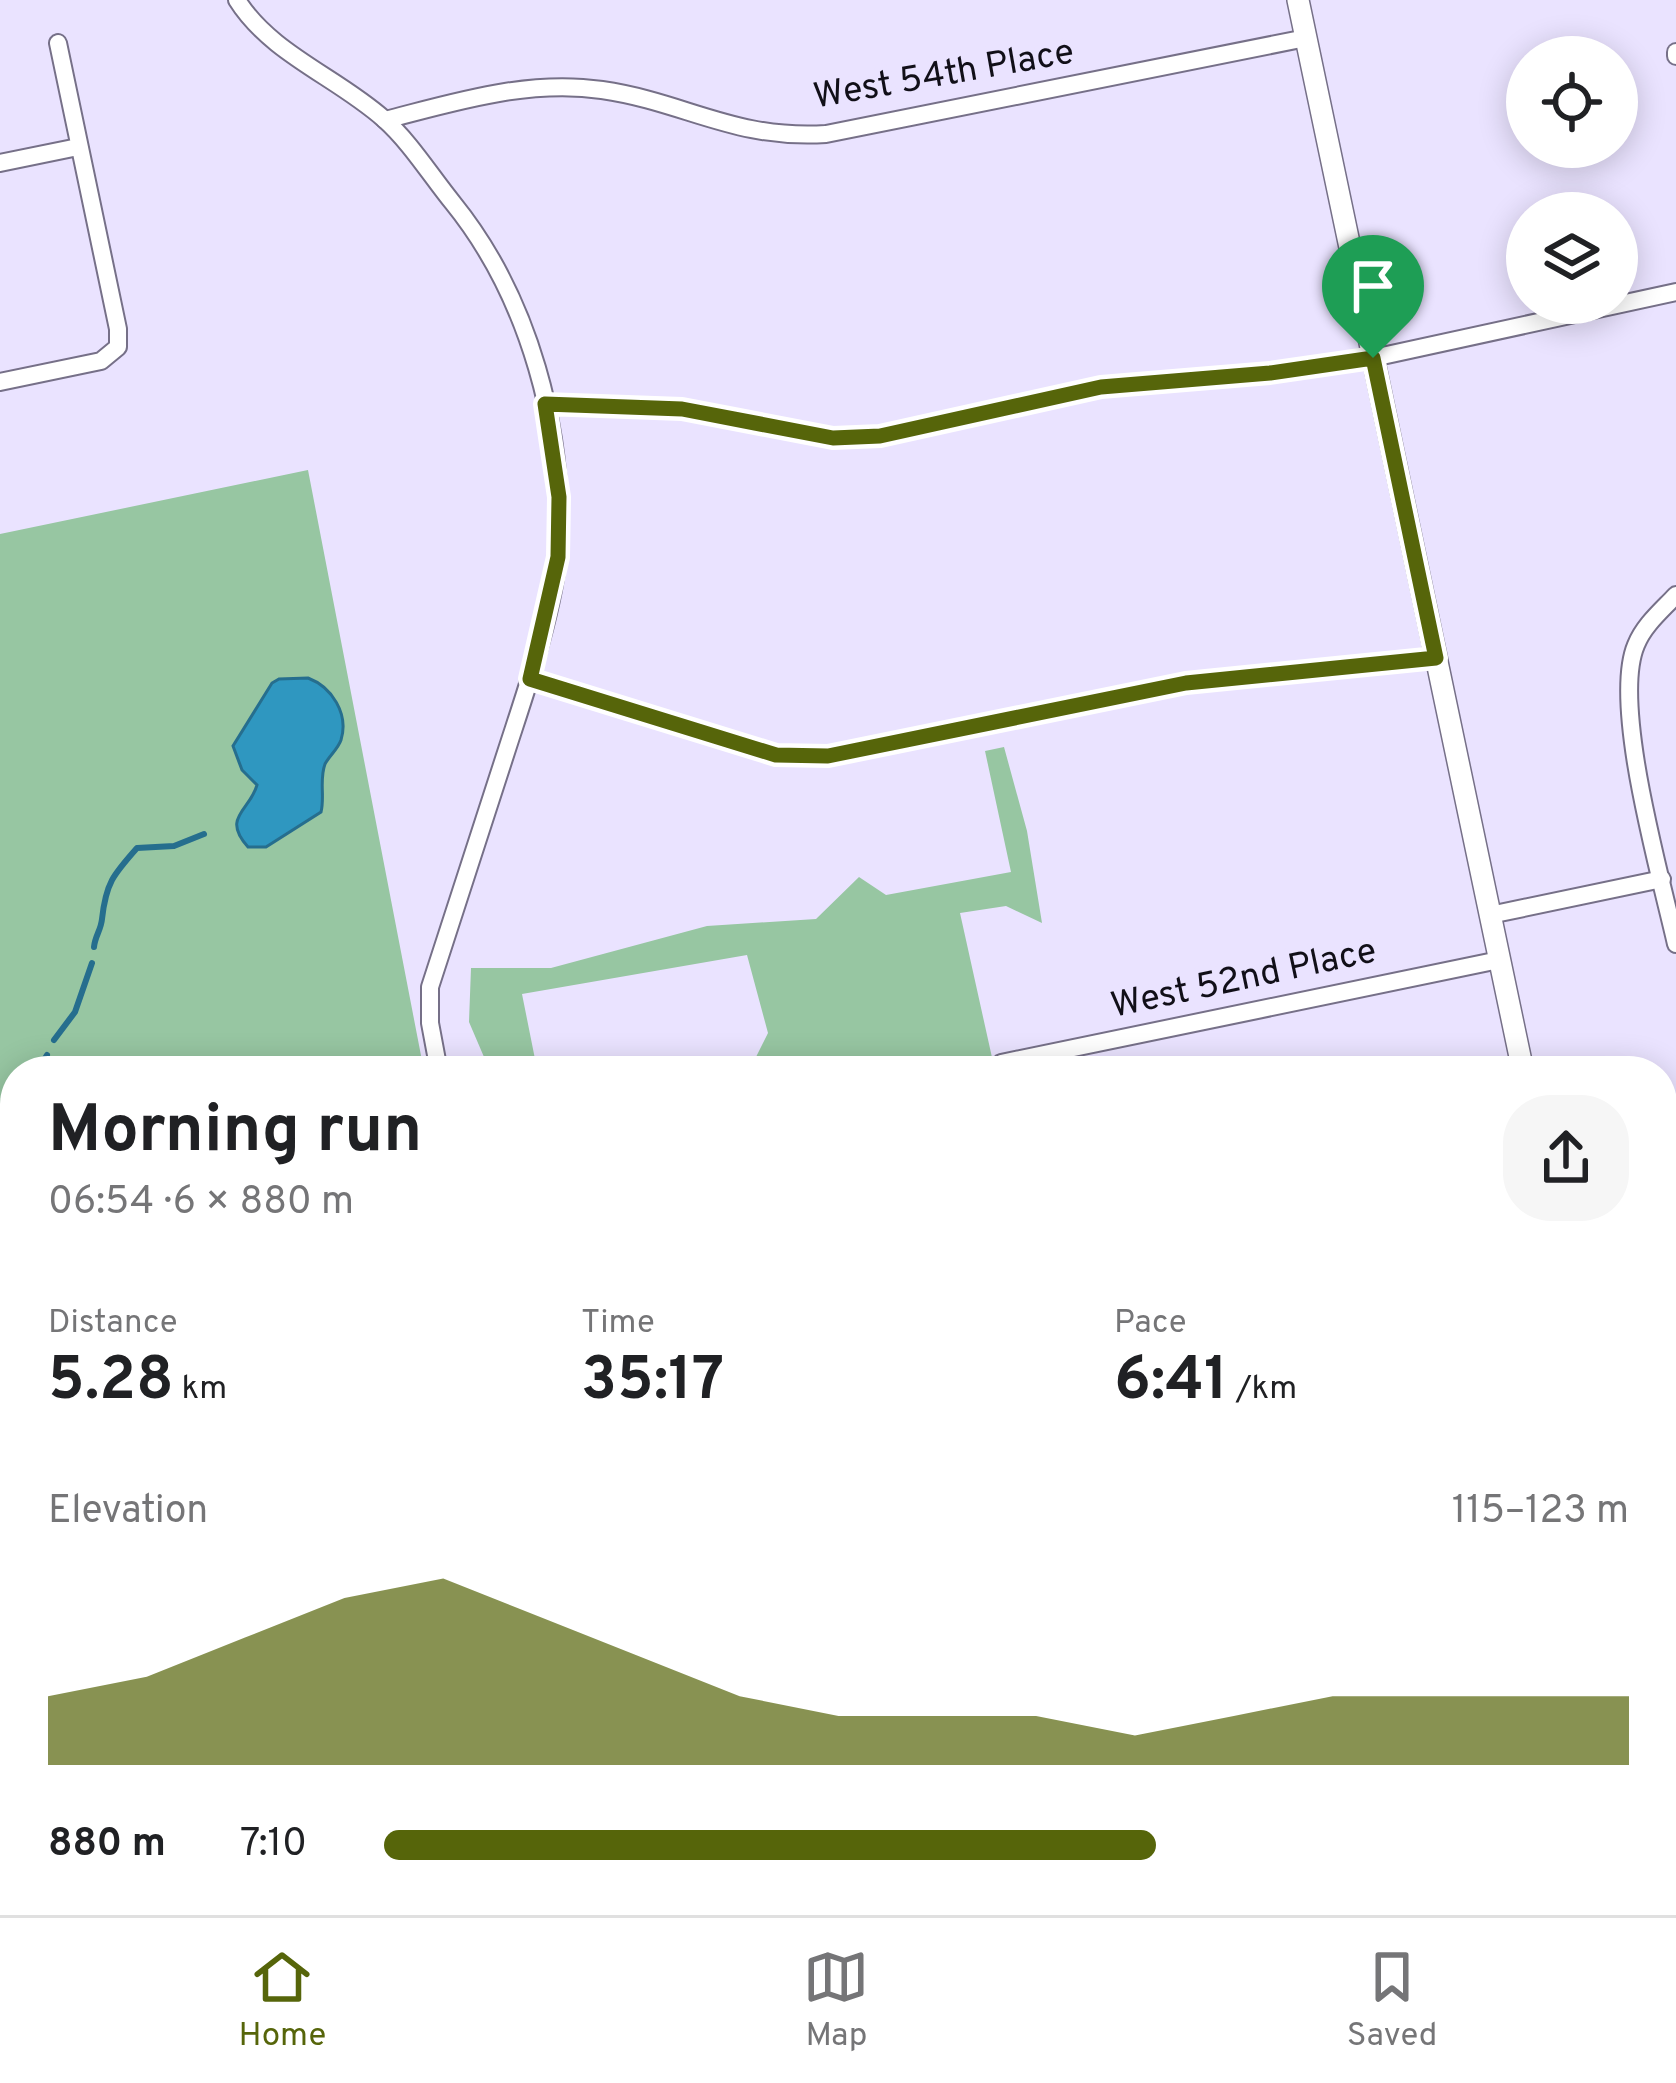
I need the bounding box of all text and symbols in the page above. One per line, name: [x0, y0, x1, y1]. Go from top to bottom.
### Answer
street label: West 54th Place: [810, 30, 1078, 122]
map controls: [1506, 36, 1638, 324]
button: locate: [1506, 36, 1638, 168]
button: layers: [1506, 192, 1638, 324]
pin: [1322, 235, 1424, 358]
icon: arrive: [1340, 253, 1406, 319]
street label: West 52nd Place: [1107, 929, 1381, 1031]
text: Morning run: [48, 1092, 422, 1175]
button: share: [1503, 1095, 1629, 1221]
text: 06:54 · 6 × 880 m: [48, 1179, 354, 1228]
text: Distance: [48, 1303, 178, 1345]
text: Time: [581, 1303, 655, 1345]
text: Pace: [1114, 1303, 1187, 1345]
text: 5.28: [48, 1345, 174, 1421]
text: 35:17: [581, 1345, 724, 1421]
text: 6:41: [1114, 1345, 1228, 1421]
text: km: [174, 1369, 227, 1411]
text: /km: [1228, 1369, 1297, 1411]
text: Elevation: [48, 1488, 208, 1537]
text: 115–123 m: [1452, 1488, 1629, 1537]
text: 880 m: [48, 1821, 166, 1870]
text: 7:10: [240, 1821, 307, 1870]
tab: Home: [239, 1944, 326, 2058]
tab: Map: [803, 1944, 869, 2058]
tab: Saved: [1347, 1944, 1437, 2058]

